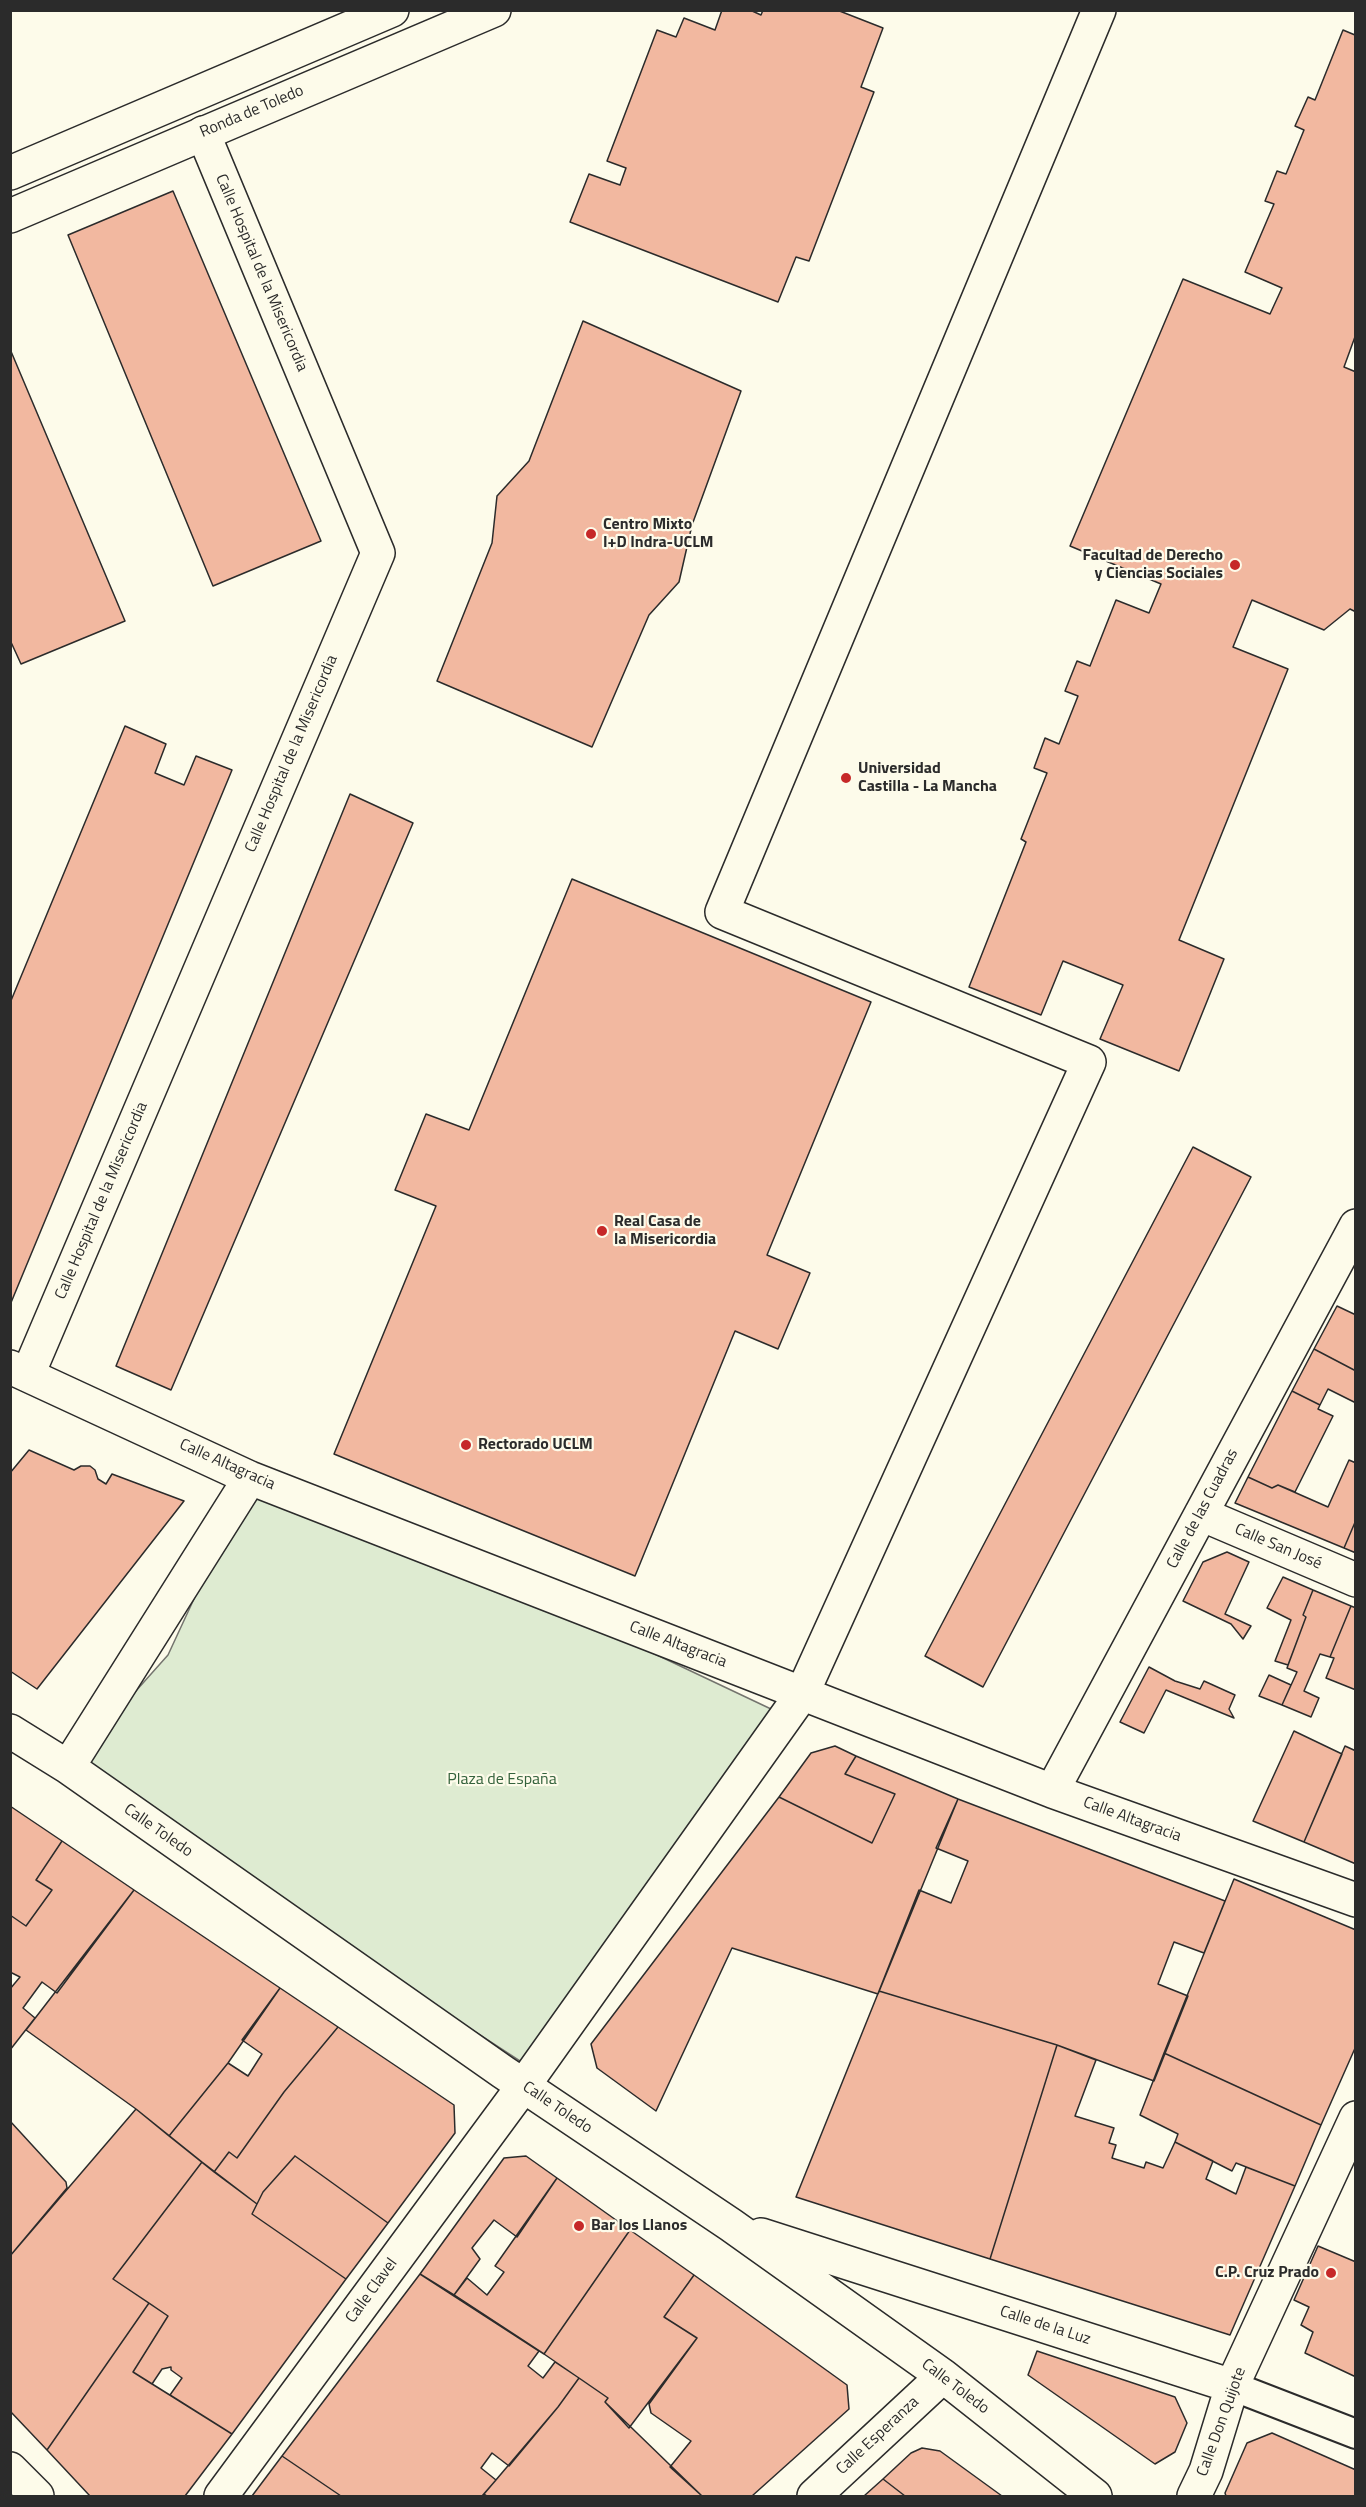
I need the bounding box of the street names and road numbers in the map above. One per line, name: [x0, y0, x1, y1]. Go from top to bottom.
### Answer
street label: Ronda de Toledo: [197, 81, 307, 143]
street label: Calle Hospital de la Misericordia: [211, 171, 311, 375]
street label: Calle Hospital de la Misericordia: [242, 652, 342, 856]
street label: Calle Hospital de la Misericordia: [52, 1099, 152, 1303]
street label: Calle Altagracia: [176, 1435, 278, 1495]
street label: Calle de las Cuadras: [1163, 1446, 1243, 1572]
street label: Calle San José: [1231, 1520, 1325, 1574]
street label: Calle Altagracia: [627, 1618, 729, 1672]
street label: Calle Altagracia: [1080, 1793, 1184, 1847]
street label: Calle Toledo: [120, 1800, 196, 1862]
street label: Calle Toledo: [519, 2078, 595, 2138]
street label: Calle Clavel: [342, 2255, 402, 2327]
street label: Calle de la Luz: [997, 2302, 1093, 2350]
street label: Calle Toledo: [917, 2355, 993, 2419]
street label: Calle Don Quijote: [1193, 2365, 1251, 2479]
street label: Calle Esperanza: [833, 2393, 923, 2479]

